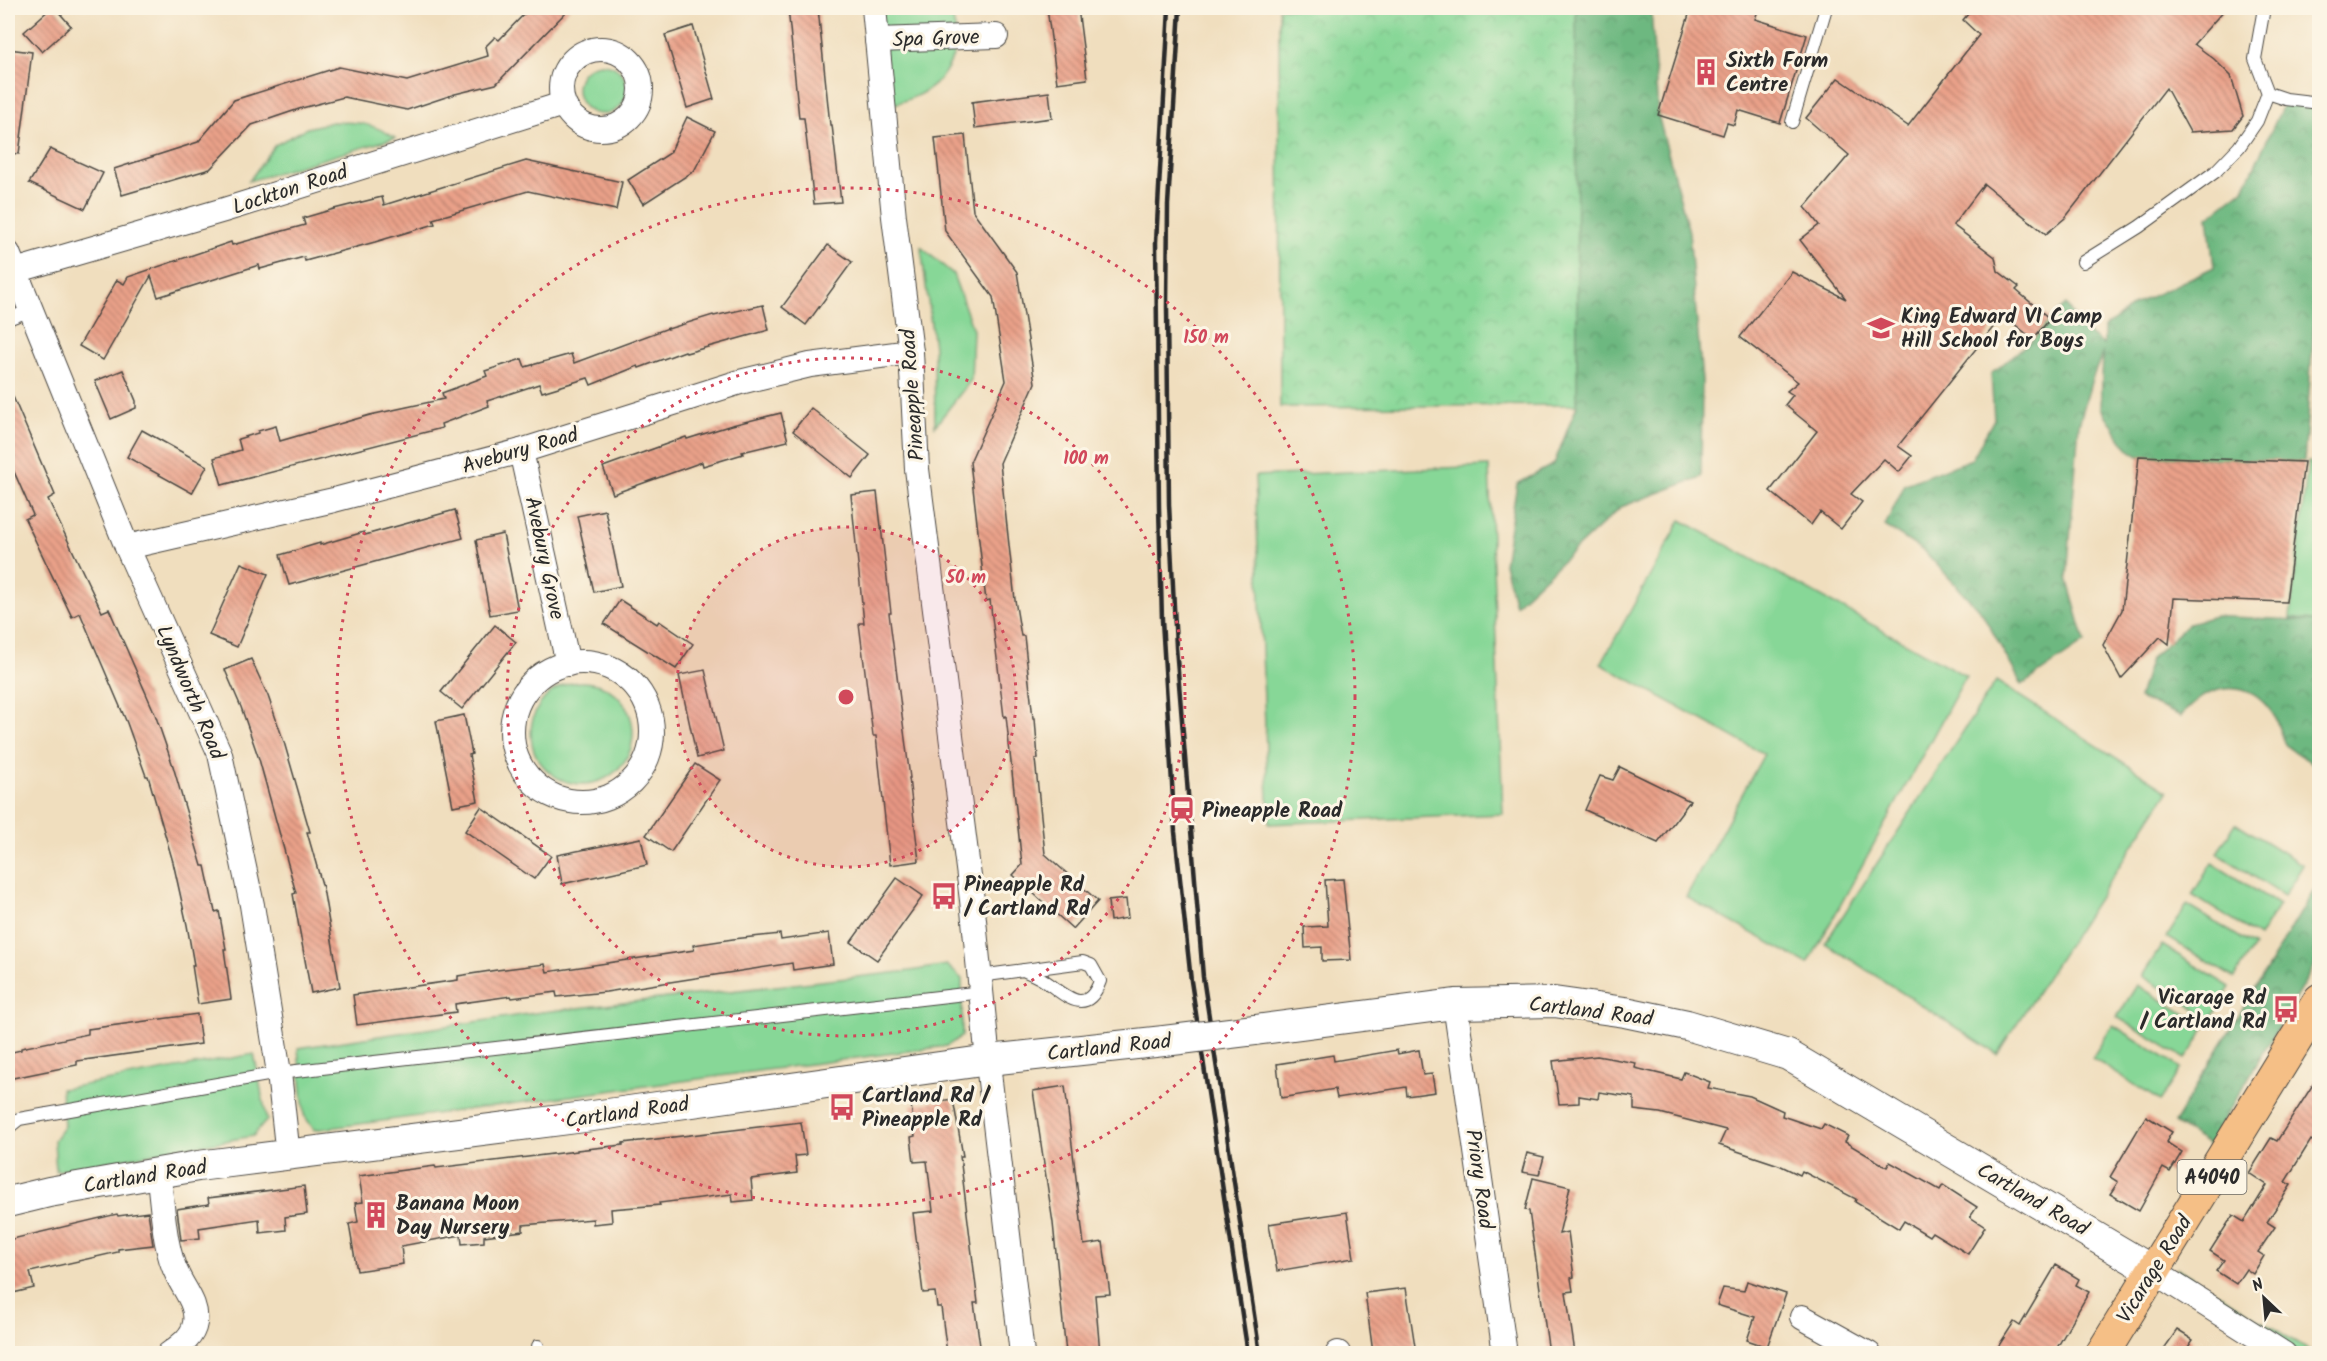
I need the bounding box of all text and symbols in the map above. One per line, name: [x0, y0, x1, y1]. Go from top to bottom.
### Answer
street label: Spa Grove: [892, 21, 981, 58]
place label: Sixth Form Centre: [1726, 45, 1828, 102]
building icon: Sixth Form Centre: [1691, 57, 1721, 87]
street label: Lockton Road: [229, 156, 353, 225]
place label: King Edward VI Camp Hill School for Boys: [1901, 301, 2102, 358]
school or university icon: King Edward VI Camp Hill School for Boys: [1866, 313, 1896, 343]
text: 150 m: [1183, 324, 1229, 353]
street label: Pineapple Road: [892, 327, 935, 462]
street label: Avebury Road: [458, 419, 583, 484]
text: 100 m: [1063, 445, 1109, 474]
street label: Avebury Grove: [514, 494, 573, 623]
text: 50 m: [945, 564, 986, 593]
street label: Lyndworth Road: [146, 620, 233, 766]
centre of rings: [836, 687, 856, 707]
station icon: Pineapple Road: [1167, 795, 1197, 825]
place label: Pineapple Road: [1202, 795, 1343, 828]
place label: Pineapple Rd / Cartland Rd: [963, 869, 1091, 926]
bus stop icon: Pineapple Rd / Cartland Rd: [929, 881, 959, 911]
place label: Vicarage Rd / Cartland Rd: [2139, 982, 2267, 1039]
street label: Cartland Road: [1527, 989, 1655, 1037]
bus stop icon: Vicarage Rd / Cartland Rd: [2271, 994, 2301, 1024]
street label: Cartland Road: [1045, 1026, 1173, 1071]
place label: Cartland Rd / Pineapple Rd: [862, 1080, 991, 1137]
street label: Cartland Road: [563, 1088, 692, 1139]
bus stop icon: Cartland Rd / Pineapple Rd: [827, 1092, 857, 1122]
street label: Priory Road: [1455, 1127, 1502, 1232]
street label: Cartland Road: [81, 1151, 210, 1204]
street label: Cartland Road: [1970, 1155, 2095, 1246]
road number: A4040: [2178, 1160, 2246, 1194]
place label: Banana Moon Day Nursery: [396, 1188, 519, 1245]
building icon: Banana Moon Day Nursery: [361, 1200, 391, 1230]
street label: Vicarage Road: [2109, 1209, 2202, 1330]
north arrow: [2234, 1268, 2294, 1328]
text: N: [2248, 1272, 2268, 1299]

